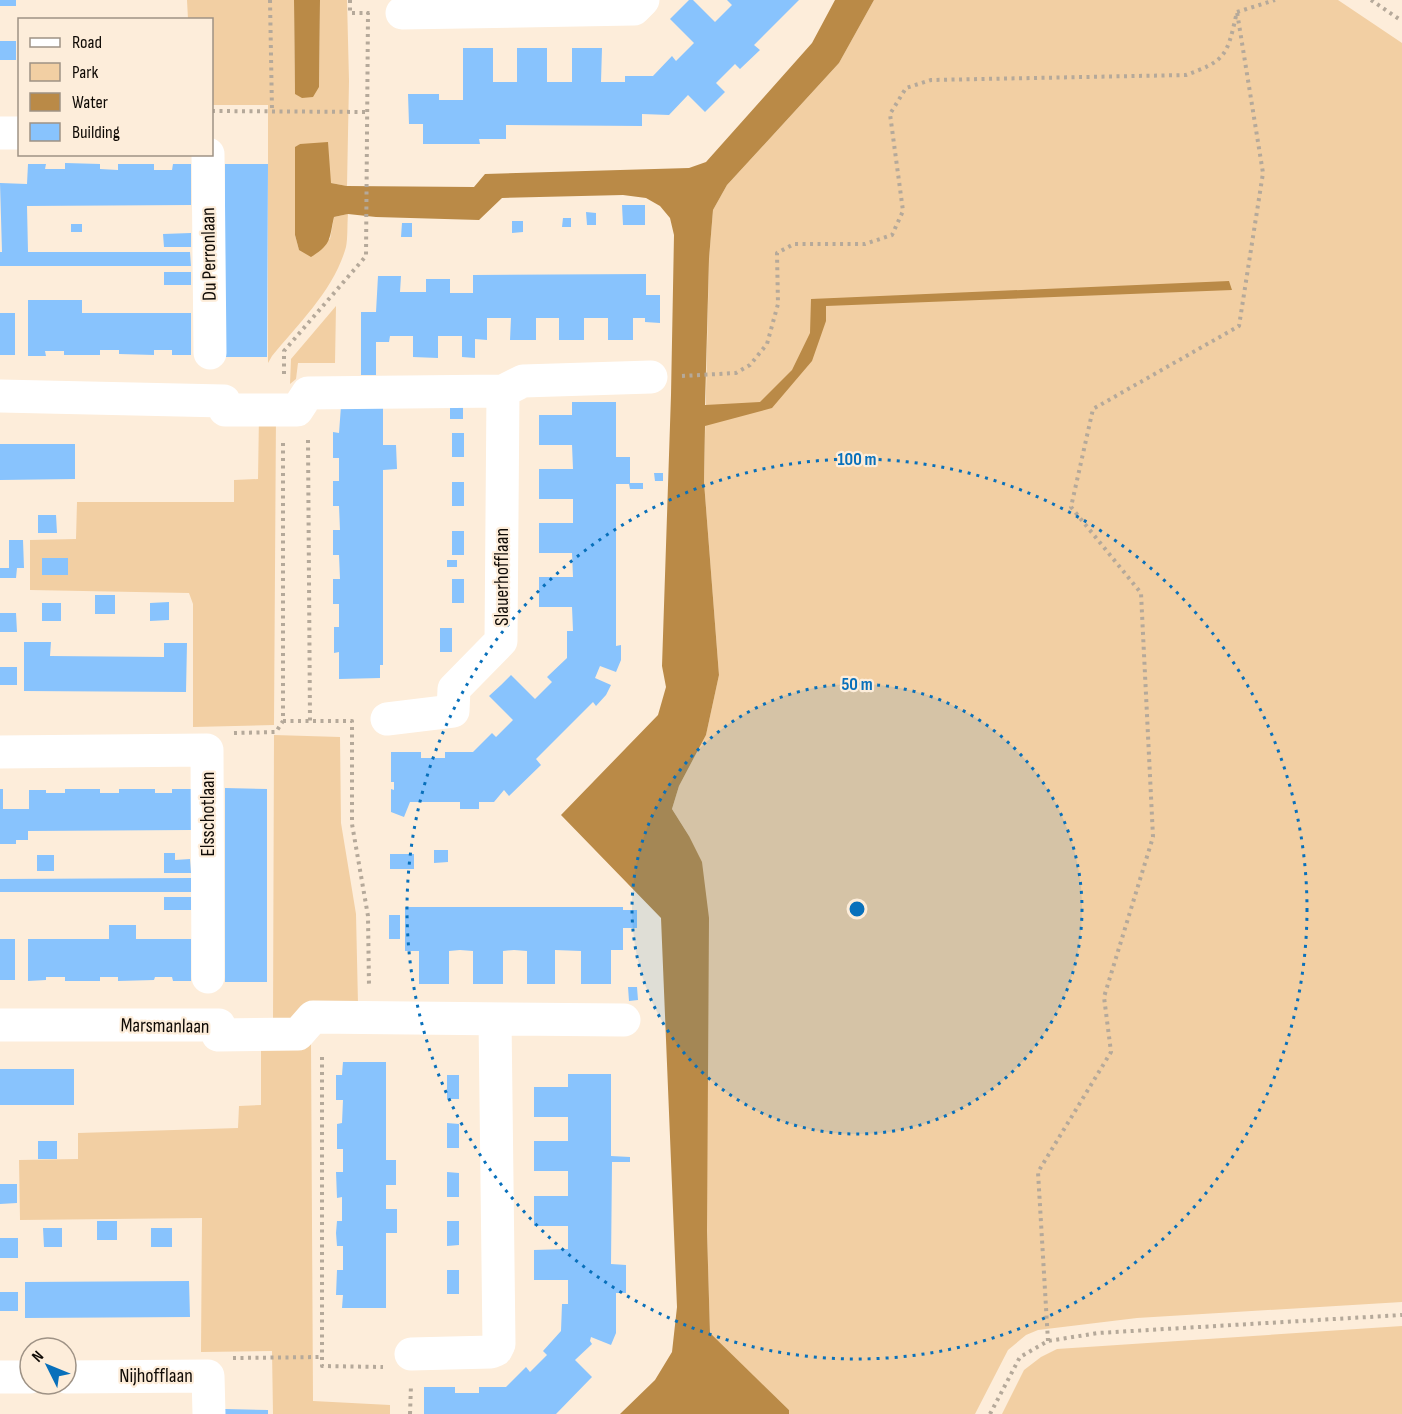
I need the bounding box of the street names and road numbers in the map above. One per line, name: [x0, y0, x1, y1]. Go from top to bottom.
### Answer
street label: Du Perronlaan: [196, 207, 222, 301]
street label: Slauerhofflaan: [490, 528, 514, 626]
street label: Elsschotlaan: [196, 772, 220, 856]
street label: Marsmanlaan: [120, 1013, 210, 1039]
street label: Nijhofflaan: [119, 1364, 193, 1388]

